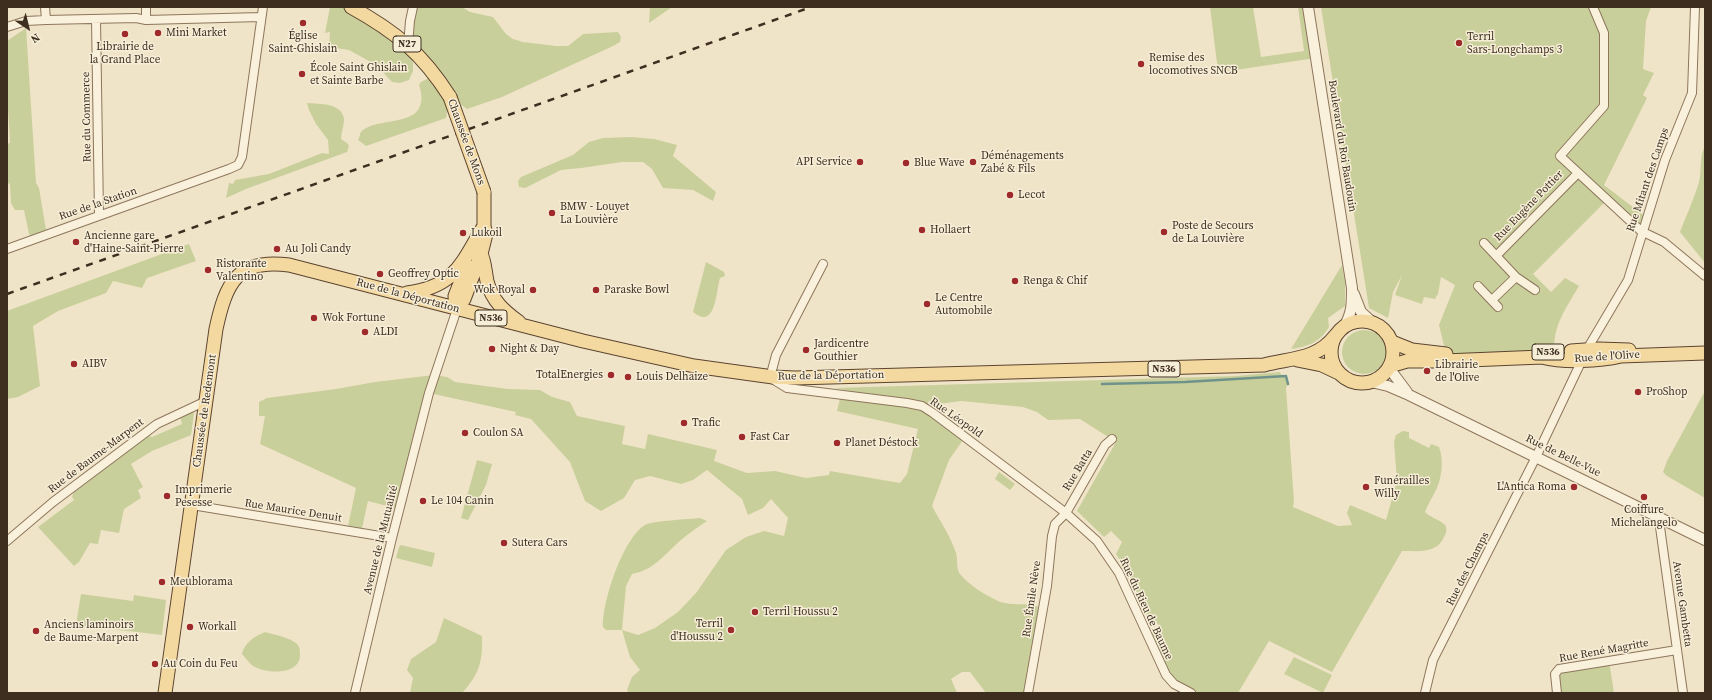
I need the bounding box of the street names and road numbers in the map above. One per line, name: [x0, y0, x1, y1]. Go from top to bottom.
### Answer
road number: N27: [393, 36, 421, 52]
street label: Rue du Commerce: [80, 72, 94, 162]
street label: Boulevard du Roi Baudouin: [1325, 79, 1359, 213]
street label: Chaussée de Mons: [444, 97, 488, 187]
street label: Rue Mitant des Camps: [1624, 126, 1672, 234]
street label: Rue Eugène Pottier: [1492, 168, 1566, 244]
street label: Rue de la Station: [57, 184, 139, 224]
street label: Rue de la Déportation: [355, 276, 461, 316]
road number: N536: [475, 310, 507, 326]
road number: N536: [1532, 344, 1564, 360]
street label: Rue de l'Olive: [1574, 348, 1640, 366]
street label: Chaussée de Redemont: [191, 354, 219, 468]
road number: N536: [1148, 361, 1180, 377]
street label: Rue de la Déportation: [778, 368, 884, 384]
street label: Rue Léopold: [927, 395, 985, 441]
street label: Rue de Baume-Marpent: [46, 416, 146, 496]
street label: Rue de Belle-Vue: [1523, 432, 1603, 480]
street label: Rue Batta: [1060, 447, 1096, 493]
street label: Avenue de la Mutualité: [361, 484, 401, 596]
street label: Rue Maurice Denuit: [244, 497, 342, 525]
street label: Rue des Champs: [1444, 530, 1492, 608]
street label: Rue du Rieu de Baume: [1117, 556, 1175, 662]
street label: Rue Émile Nève: [1020, 560, 1044, 638]
street label: Avenue Gambetta: [1669, 560, 1695, 648]
street label: Rue René Magritte: [1558, 637, 1650, 665]

